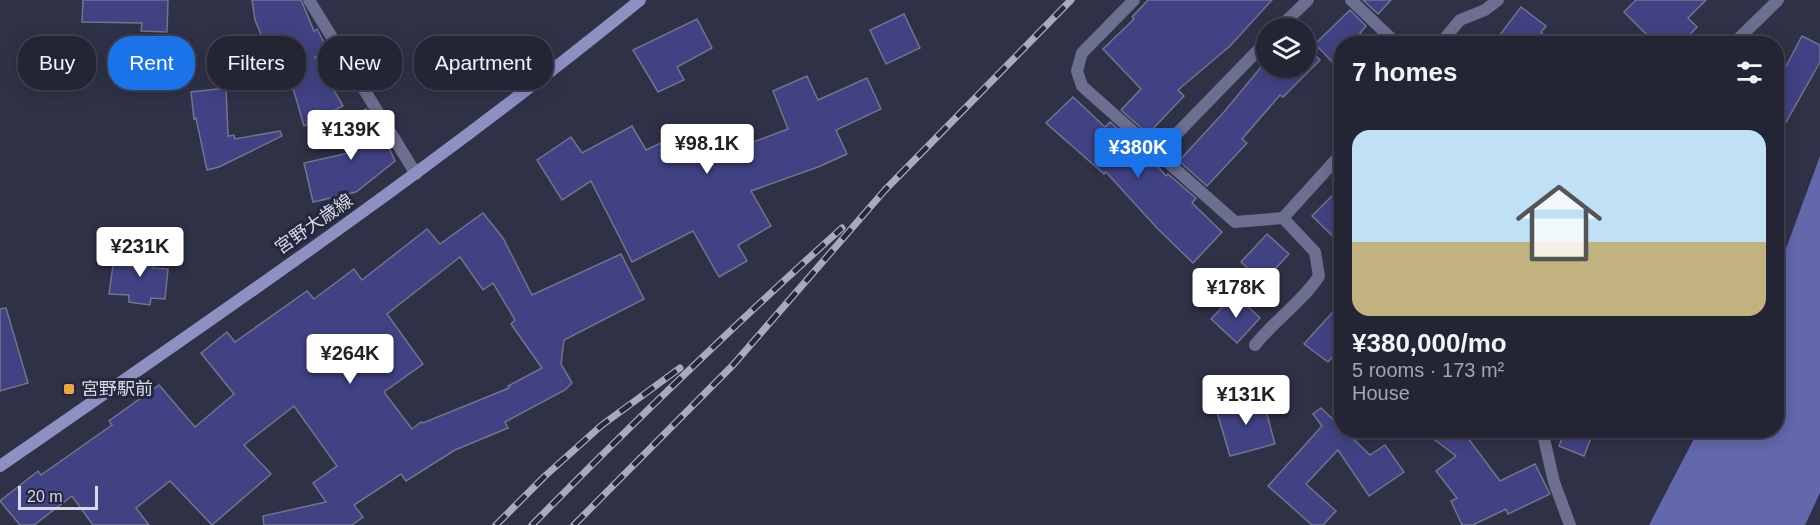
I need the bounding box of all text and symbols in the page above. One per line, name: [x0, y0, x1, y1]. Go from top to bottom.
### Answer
map controls: [1256, 18, 1316, 78]
button: layers: [1256, 18, 1316, 78]
chip: Buy: [18, 36, 96, 90]
chip: Rent: [108, 36, 195, 90]
chip: Filters: [207, 36, 306, 90]
chip: New: [318, 36, 402, 90]
chip: Apartment: [414, 36, 553, 90]
icon: filters: [1733, 56, 1766, 89]
text: 7 homes: [1352, 57, 1458, 87]
pin: ¥139K: [309, 110, 393, 161]
text: ¥139K: [322, 118, 380, 140]
pin: ¥98.1K: [658, 124, 756, 175]
pin: ¥380K: [1096, 128, 1180, 179]
text: ¥98.1K: [675, 132, 739, 154]
text: ¥380K: [1109, 136, 1167, 158]
icon: home: [1505, 169, 1613, 277]
street label: 宮野大歳線: [271, 190, 357, 258]
pin: ¥231K: [98, 227, 182, 278]
text: ¥231K: [111, 235, 169, 257]
pin: ¥178K: [1194, 268, 1278, 319]
text: ¥178K: [1207, 276, 1265, 298]
text: ¥380,000/mo: [1352, 328, 1507, 358]
pin: ¥264K: [308, 334, 392, 385]
text: ¥264K: [321, 342, 379, 364]
text: 5 rooms · 173 m²: [1352, 359, 1504, 381]
pin: ¥131K: [1204, 375, 1288, 426]
place label: 宮野駅前: [81, 379, 153, 399]
marker: 宮野駅前: [62, 382, 76, 396]
text: House: [1352, 382, 1410, 404]
text: ¥131K: [1217, 383, 1275, 405]
scale bar: [18, 483, 98, 510]
text: 20 m: [27, 488, 63, 505]

